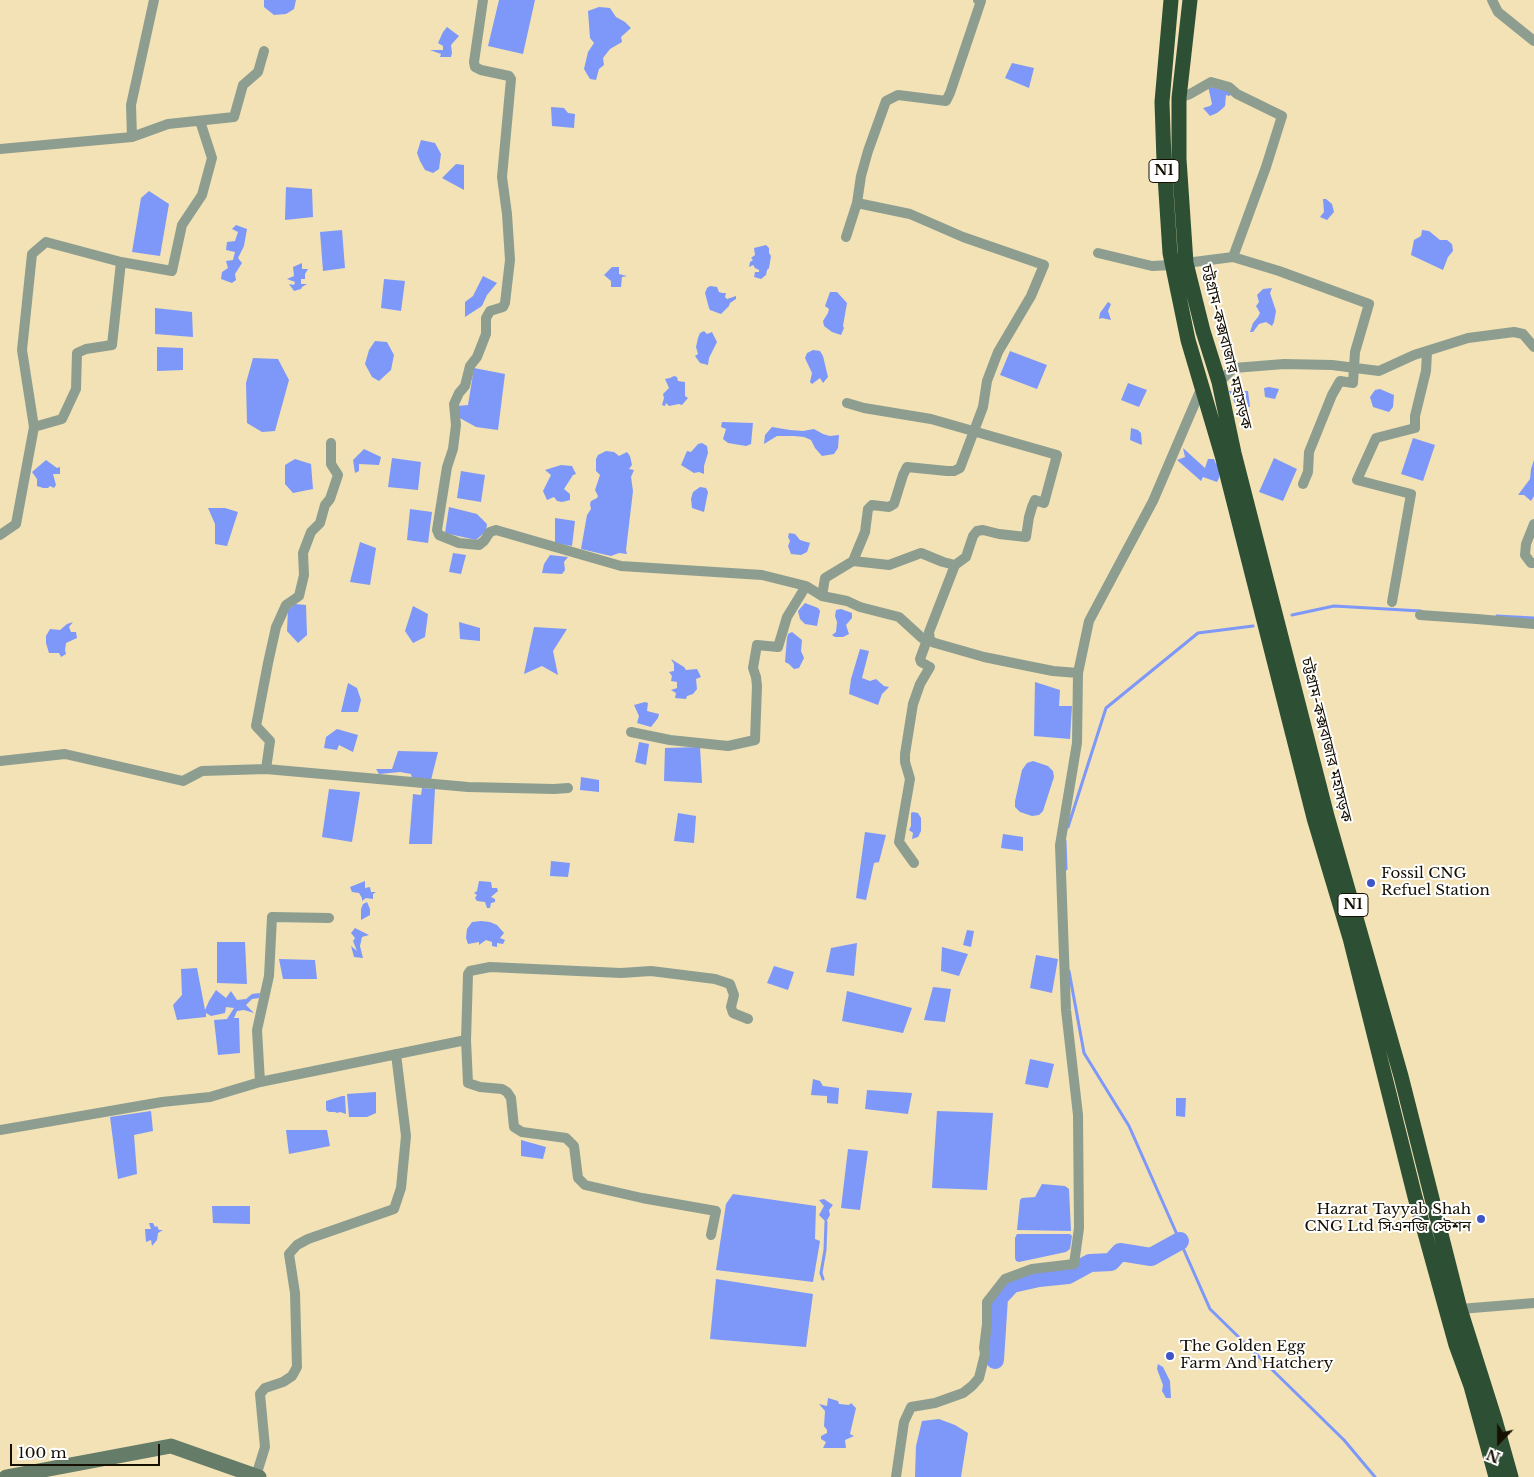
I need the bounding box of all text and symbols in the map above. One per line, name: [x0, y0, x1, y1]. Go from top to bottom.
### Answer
road number: N1: [1149, 160, 1179, 182]
street label: চট্টগ্রাম-কক্সবাজার মহাসড়ক: [1197, 263, 1255, 431]
street label: চট্টগ্রাম-কক্সবাজার মহাসড়ক: [1297, 656, 1355, 824]
place label: Fossil CNG Refuel Station: [1381, 865, 1490, 900]
marker: Fossil CNG Refuel Station: [1365, 877, 1377, 889]
road number: N1: [1338, 894, 1368, 916]
place label: Hazrat Tayyab Shah CNG Ltd সিএনজি স্টেশন: [1304, 1201, 1471, 1236]
marker: Hazrat Tayyab Shah CNG Ltd সিএনজি স্টেশন: [1475, 1213, 1487, 1225]
place label: The Golden Egg Farm And Hatchery: [1180, 1338, 1333, 1373]
marker: The Golden Egg Farm And Hatchery: [1164, 1350, 1176, 1362]
north arrow: [1474, 1417, 1524, 1467]
scale bar: [12, 1434, 162, 1466]
text: 100 m: [18, 1443, 67, 1462]
text: N: [1484, 1445, 1503, 1467]

